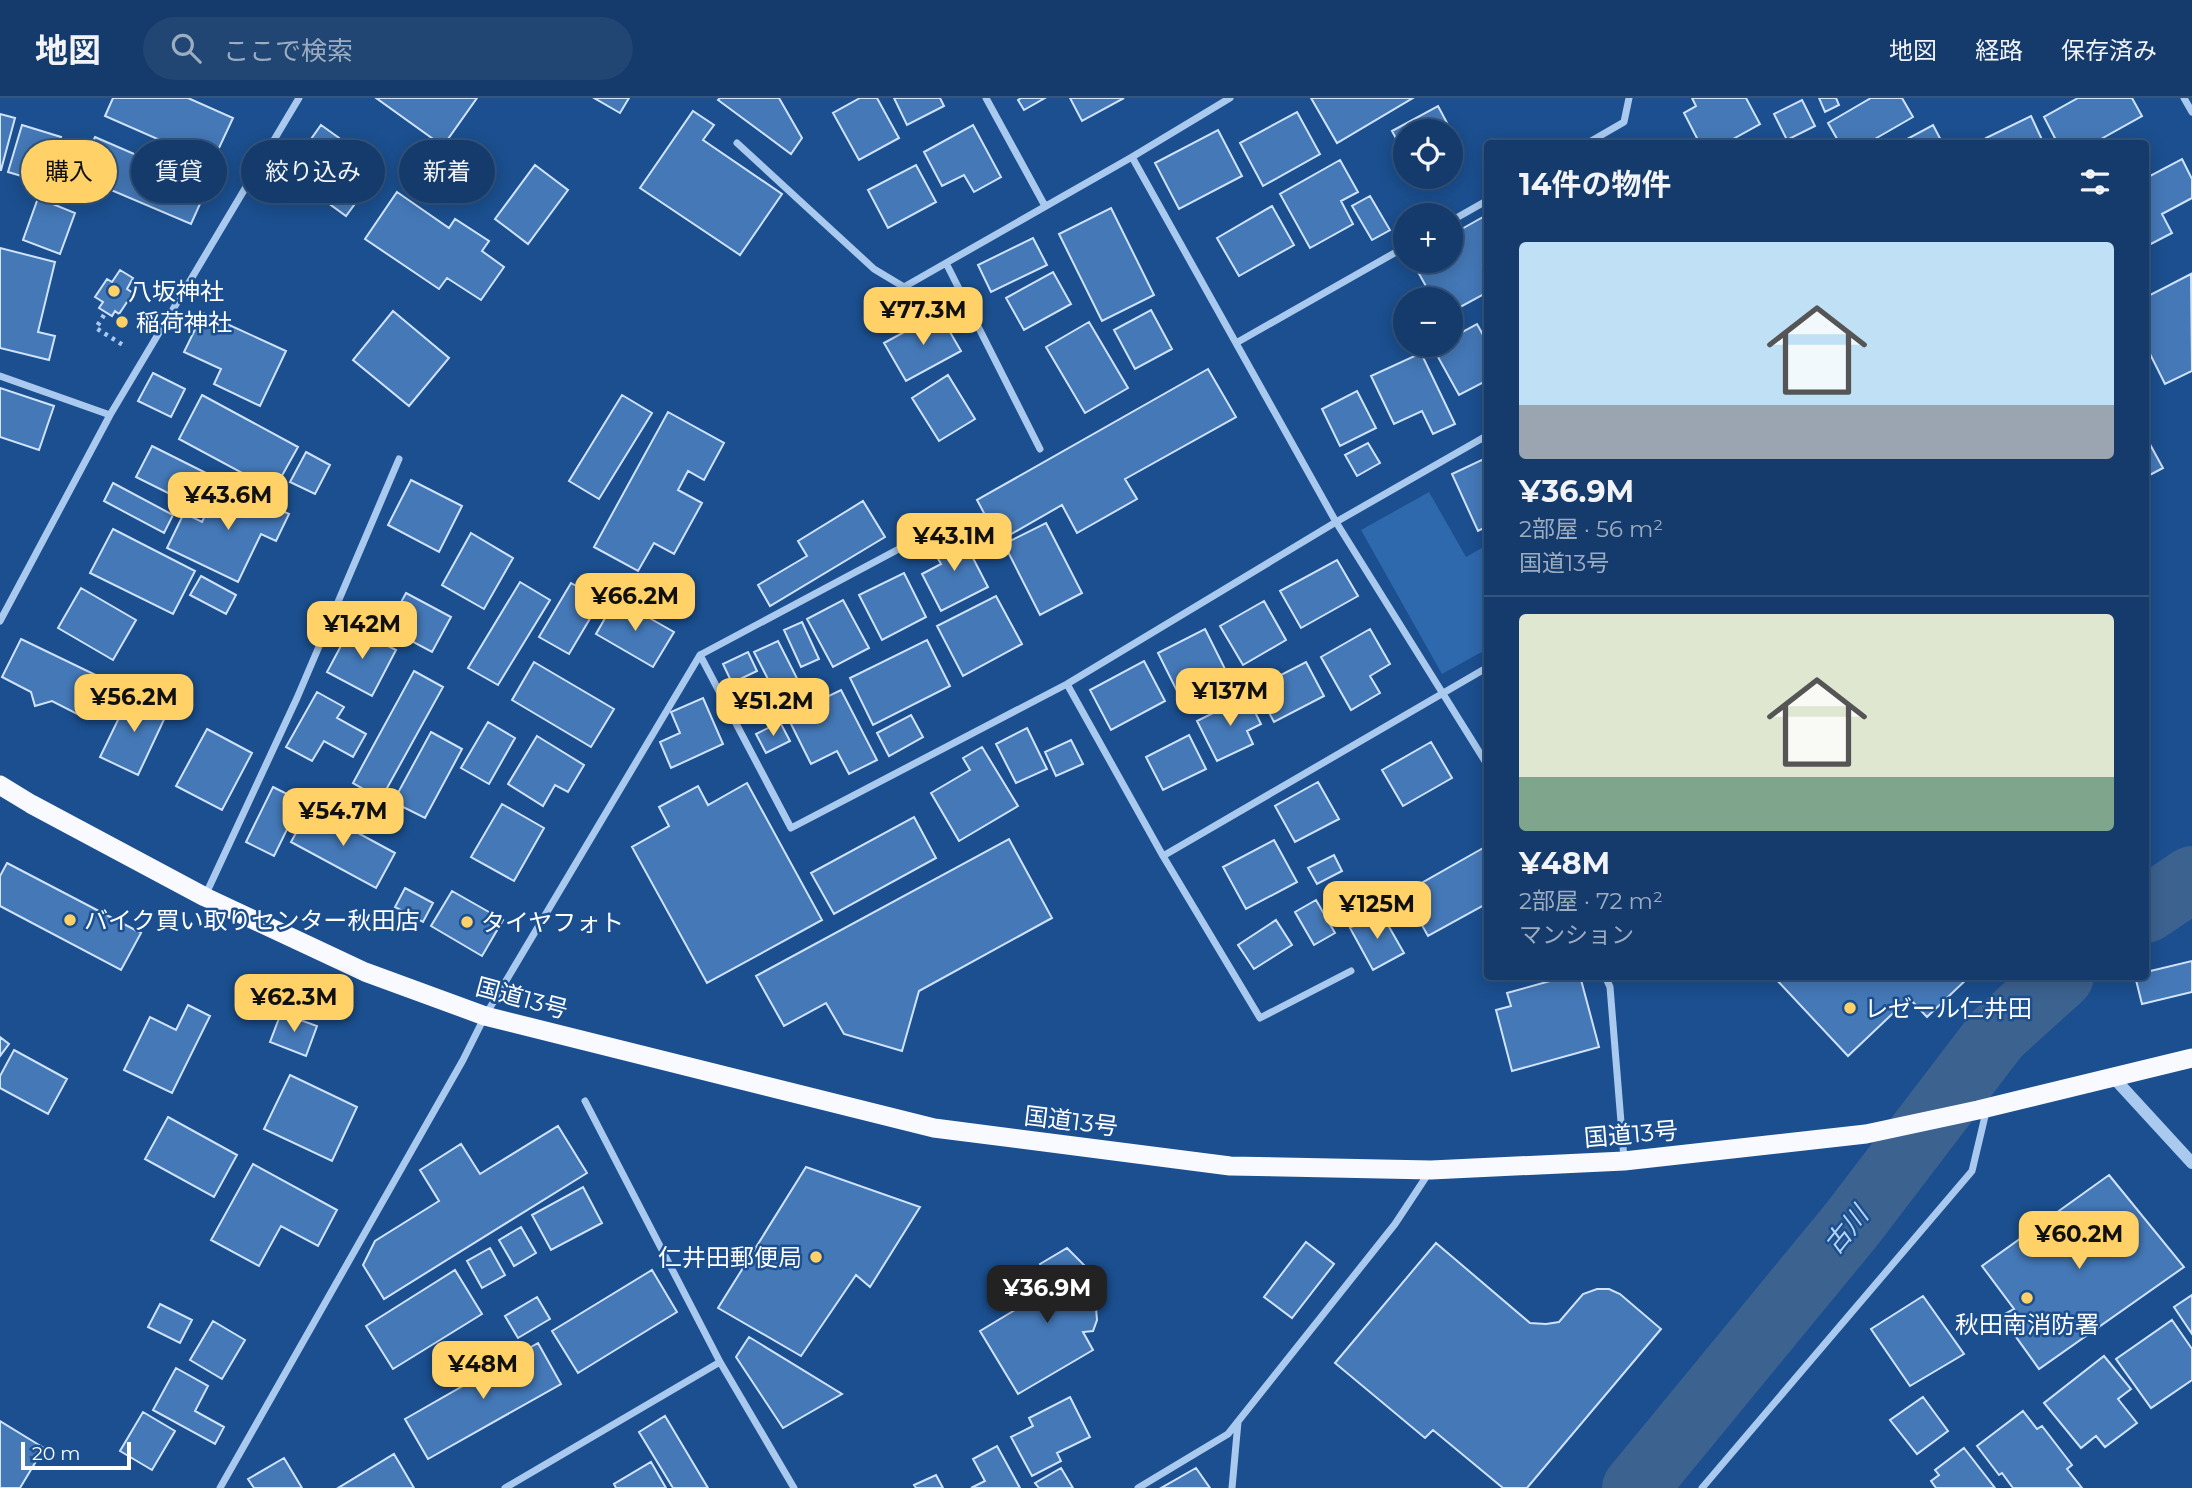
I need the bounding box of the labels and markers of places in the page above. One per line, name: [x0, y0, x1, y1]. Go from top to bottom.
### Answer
place label: 八坂神社: [128, 277, 224, 306]
marker: 八坂神社: [106, 283, 122, 299]
pin: ¥77.3M: [866, 288, 980, 347]
place label: 稲荷神社: [136, 308, 232, 337]
marker: 稲荷神社: [114, 314, 130, 330]
pin: ¥43.6M: [171, 472, 285, 532]
pin: ¥43.1M: [897, 514, 1011, 573]
pin: ¥66.2M: [578, 574, 692, 633]
pin: ¥142M: [313, 602, 411, 661]
pin: ¥137M: [1181, 668, 1279, 728]
pin: ¥56.2M: [77, 674, 191, 734]
pin: ¥51.2M: [716, 678, 830, 738]
pin: ¥54.7M: [286, 788, 400, 848]
pin: ¥125M: [1328, 882, 1426, 941]
place label: バイク買い取りセンター秋田店: [84, 906, 420, 935]
place label: タイヤフォト: [481, 908, 624, 937]
marker: バイク買い取りセンター秋田店: [62, 912, 78, 928]
marker: タイヤフォト: [459, 914, 475, 930]
pin: ¥62.3M: [237, 974, 351, 1034]
place label: レゼール仁井田: [1864, 994, 2032, 1023]
marker: レゼール仁井田: [1842, 1000, 1858, 1016]
pin: ¥60.2M: [2022, 1212, 2136, 1271]
place label: 仁井田郵便局: [658, 1243, 802, 1272]
marker: 仁井田郵便局: [808, 1249, 824, 1265]
pin: ¥36.9M: [990, 1266, 1104, 1325]
marker: 秋田南消防署: [2019, 1290, 2035, 1306]
place label: 秋田南消防署: [1955, 1310, 2099, 1339]
pin: ¥48M: [442, 1342, 524, 1401]

